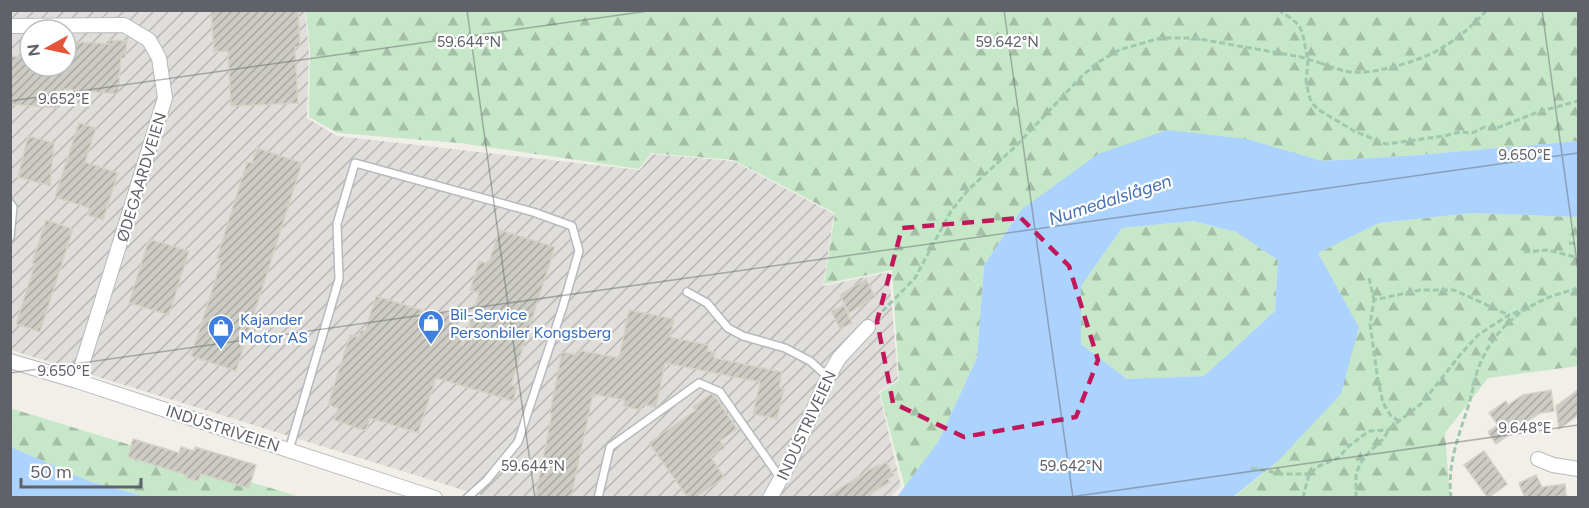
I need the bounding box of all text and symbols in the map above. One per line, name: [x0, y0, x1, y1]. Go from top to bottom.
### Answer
north arrow: [18, 18, 78, 78]
text: 59.644°N: [437, 33, 501, 51]
text: 59.642°N: [975, 33, 1039, 51]
text: N: [23, 43, 44, 57]
text: 9.652°E: [38, 90, 90, 108]
street label: ØDEGAARDVEIEN: [113, 110, 170, 244]
text: 9.650°E: [1499, 146, 1551, 164]
water label: Numedalslågen: [1046, 170, 1174, 230]
place label: Bil-Service Personbiler Kongsberg: [450, 305, 611, 342]
shop icon: Bil-Service Personbiler Kongsberg: [416, 308, 446, 346]
place label: Kajander Motor AS: [240, 310, 308, 347]
shop icon: Kajander Motor AS: [206, 313, 236, 351]
text: 9.650°E: [38, 362, 90, 380]
street label: INDUSTRIVEIEN: [773, 367, 840, 483]
street label: INDUSTRIVEIEN: [163, 401, 282, 456]
text: 9.648°E: [1498, 419, 1552, 437]
scale bar: [21, 451, 141, 489]
text: 59.644°N: [501, 457, 565, 475]
text: 59.642°N: [1039, 457, 1103, 475]
text: 50 m: [30, 461, 72, 483]

